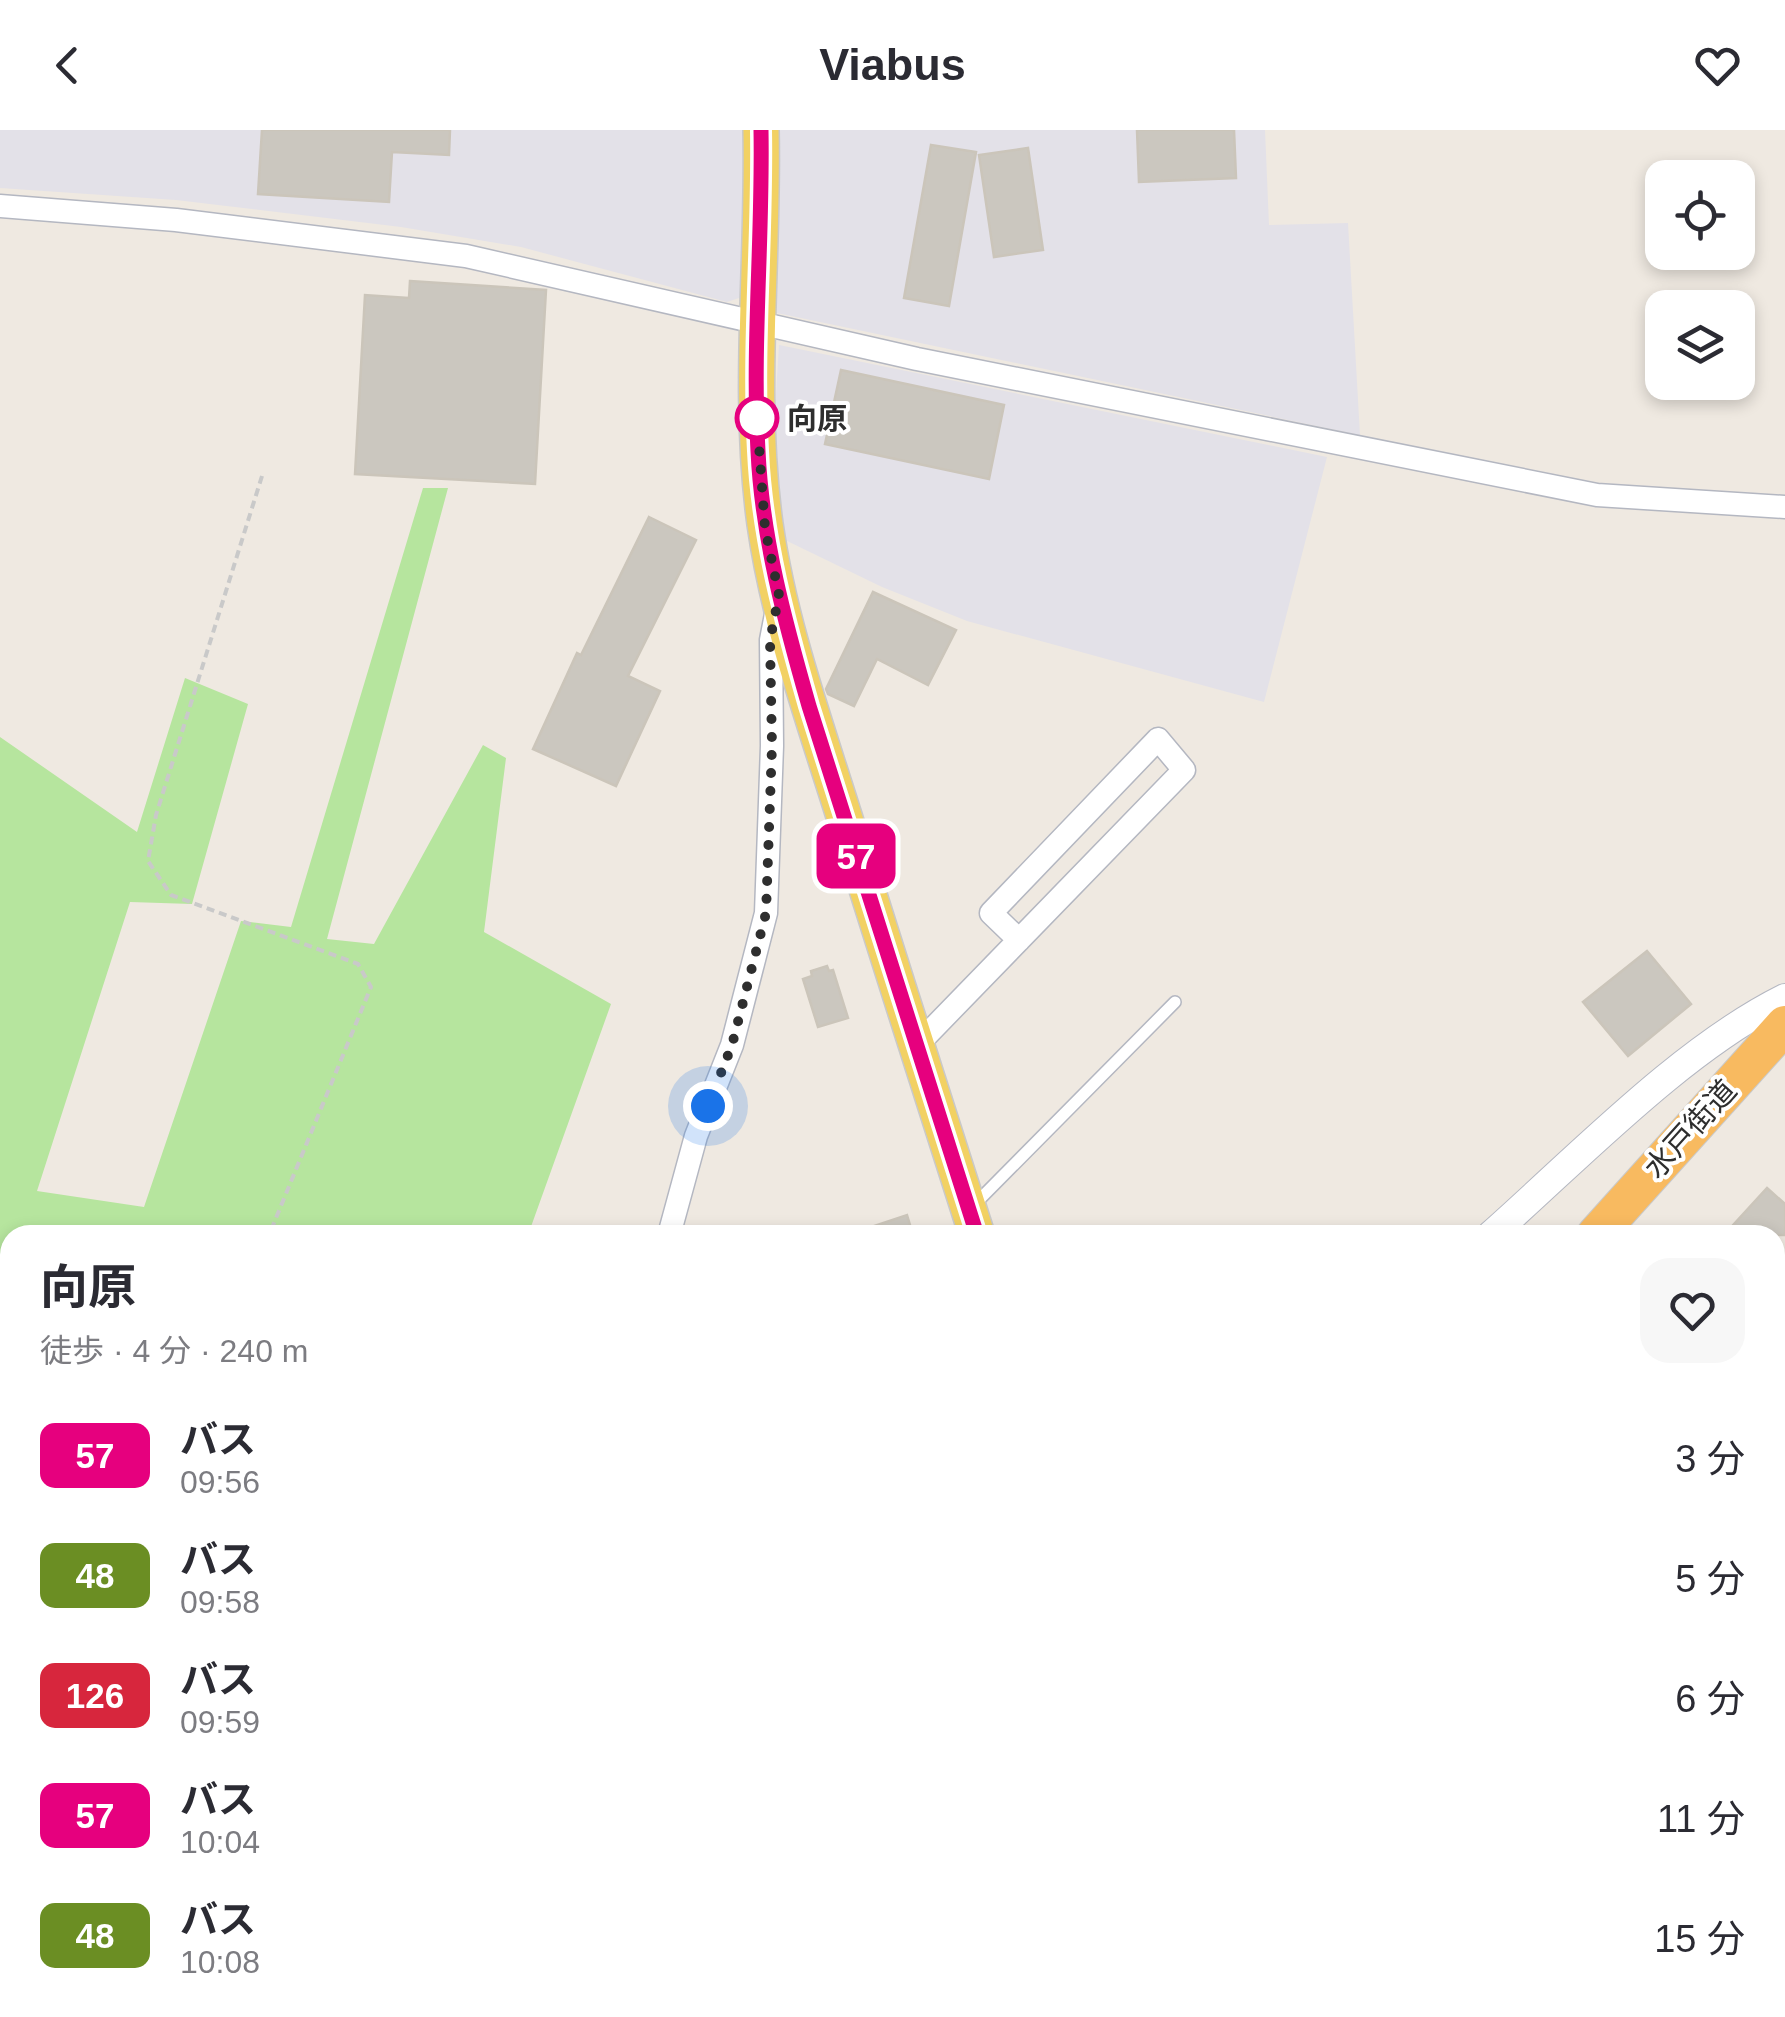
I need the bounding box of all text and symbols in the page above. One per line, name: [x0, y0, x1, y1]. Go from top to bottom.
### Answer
icon: back: [40, 38, 95, 93]
icon: heart: [1690, 38, 1745, 93]
text: Viabus: [819, 39, 966, 90]
map controls: [1645, 160, 1755, 400]
button: locate: [1645, 160, 1755, 270]
button: layers: [1645, 290, 1755, 400]
marker: 向原: [736, 397, 778, 439]
place label: 向原: [787, 402, 847, 435]
line badge: 57: [811, 824, 901, 888]
text: 57: [837, 837, 875, 876]
street label: 水戸街道: [1638, 1073, 1742, 1185]
your location: [683, 1081, 733, 1131]
button: heart: [1640, 1258, 1745, 1363]
text: 向原: [40, 1261, 136, 1314]
text: 徒歩 · 4 分 · 240 m: [40, 1333, 309, 1369]
text: バス: [180, 1419, 256, 1461]
text: 57: [76, 1436, 114, 1475]
text: 3 分: [1675, 1438, 1745, 1480]
text: 09:56: [180, 1464, 260, 1500]
text: バス: [180, 1539, 256, 1581]
text: 48: [76, 1556, 114, 1595]
text: 5 分: [1675, 1558, 1745, 1600]
text: 09:58: [180, 1584, 260, 1620]
text: バス: [180, 1659, 256, 1701]
text: 126: [66, 1676, 124, 1715]
text: 6 分: [1675, 1678, 1745, 1720]
text: 09:59: [180, 1704, 260, 1740]
text: バス: [180, 1779, 256, 1821]
text: 57: [76, 1796, 114, 1835]
text: 11 分: [1657, 1798, 1745, 1840]
text: 10:04: [180, 1824, 260, 1860]
text: バス: [180, 1899, 256, 1941]
text: 48: [76, 1916, 114, 1955]
text: 15 分: [1654, 1918, 1745, 1960]
text: 10:08: [180, 1944, 260, 1980]

